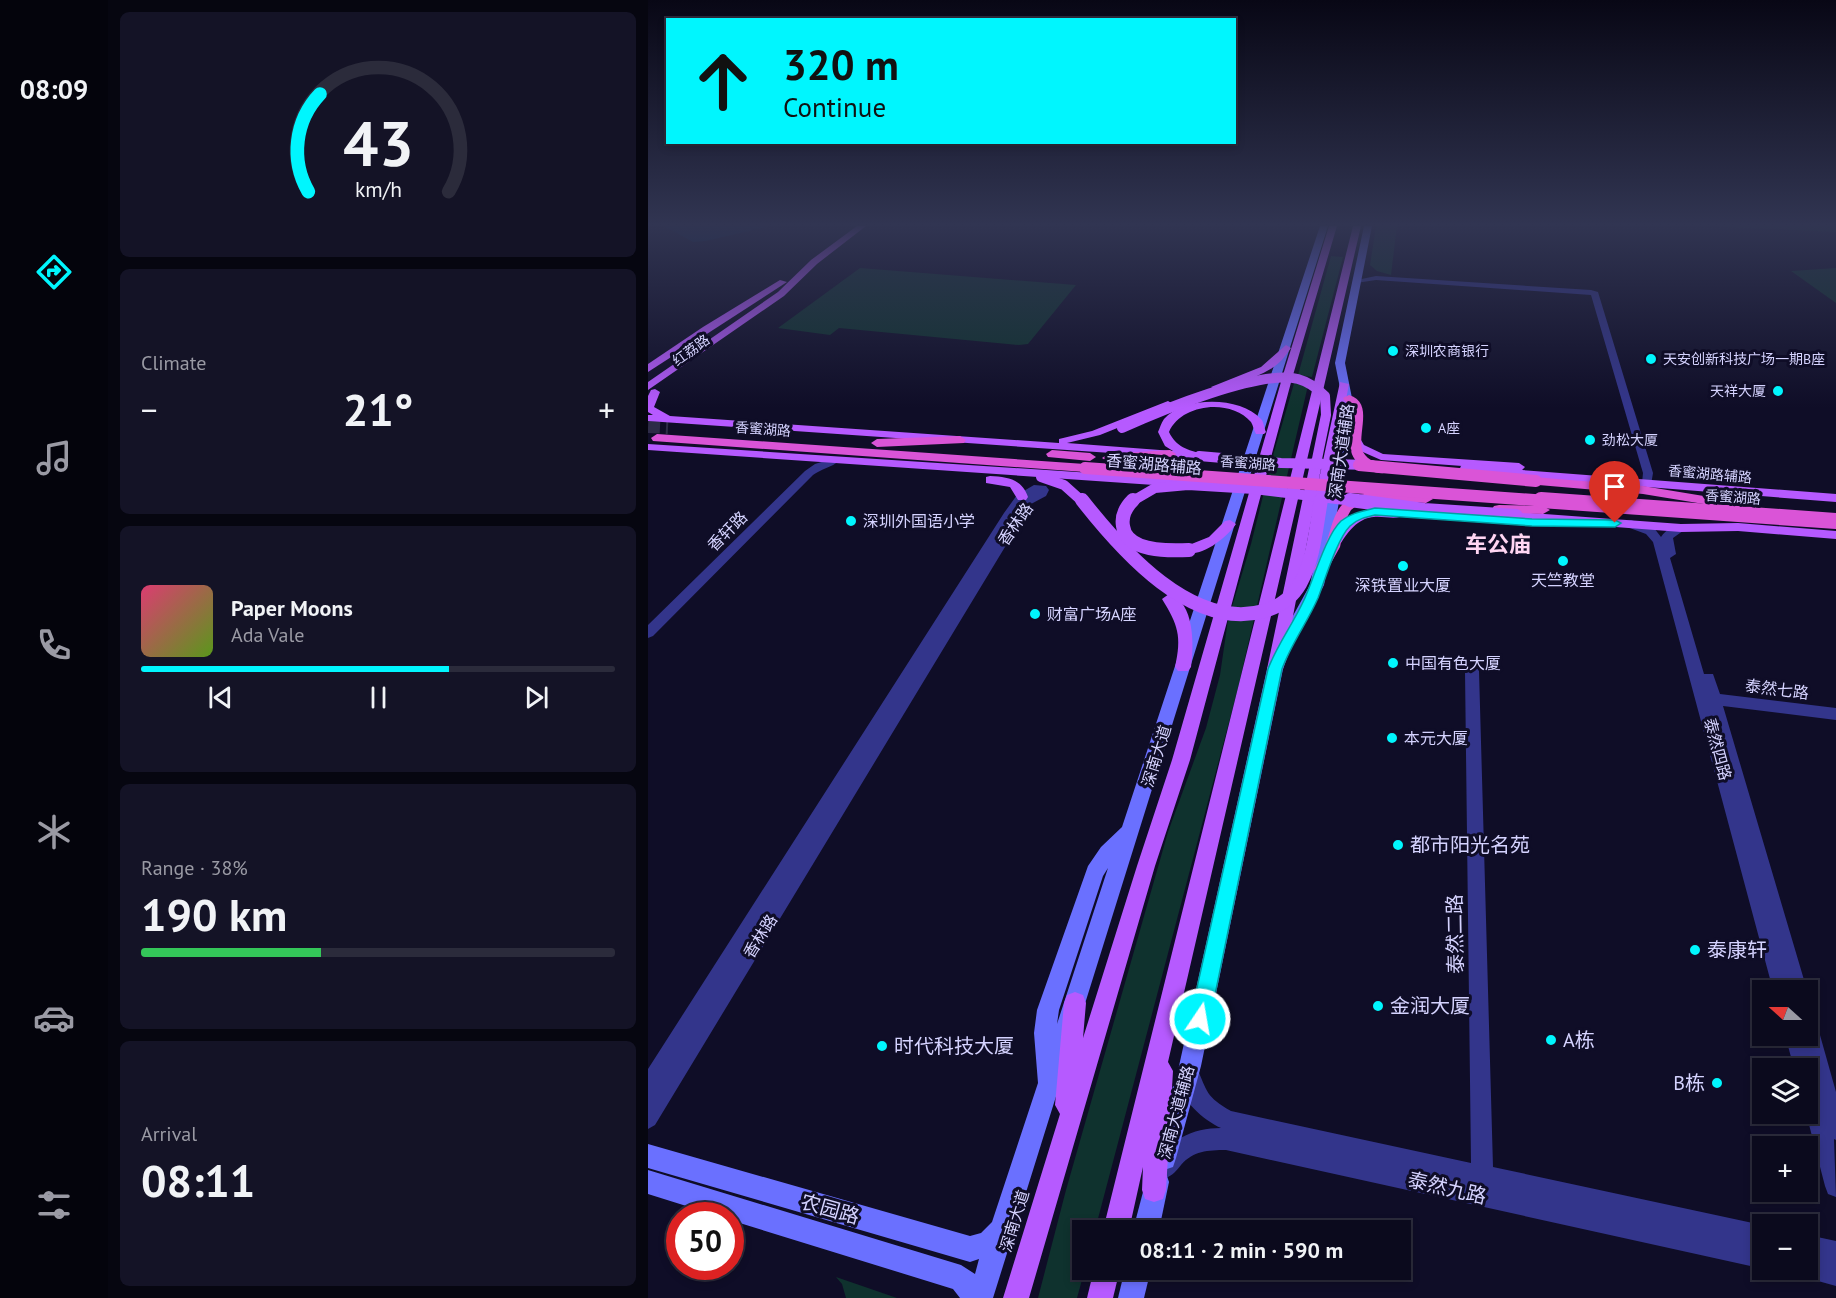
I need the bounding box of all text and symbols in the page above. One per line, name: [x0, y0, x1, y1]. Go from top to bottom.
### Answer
text: 320 m: [783, 37, 899, 92]
icon: ahead: [684, 42, 762, 120]
text: 08:09: [20, 72, 88, 106]
text: Continue: [783, 90, 886, 124]
text: 43: [343, 102, 413, 183]
text: km/h: [354, 175, 401, 203]
icon: directions: [33, 251, 75, 293]
street label: 红荔路: [669, 330, 713, 370]
place label: 深圳农商银行: [1405, 342, 1489, 360]
marker: 深圳农商银行: [1386, 344, 1400, 358]
text: Climate: [141, 350, 207, 376]
place label: 天安创新科技广场一期B座: [1663, 350, 1825, 368]
marker: 天安创新科技广场一期B座: [1644, 352, 1658, 366]
text: 21°: [343, 380, 413, 438]
place label: 天祥大厦: [1710, 382, 1766, 400]
marker: 天祥大厦: [1771, 384, 1785, 398]
text: −: [141, 388, 158, 431]
text: +: [598, 388, 615, 431]
street label: 深南大道辅路: [1324, 402, 1358, 500]
street label: 香蜜湖路: [734, 418, 792, 440]
place label: A座: [1438, 419, 1460, 437]
marker: A座: [1419, 421, 1433, 435]
place label: 劲松大厦: [1602, 431, 1658, 449]
marker: 劲松大厦: [1583, 433, 1597, 447]
icon: music: [33, 437, 75, 479]
street label: 香蜜湖路辅路: [1105, 450, 1203, 478]
street label: 香蜜湖路: [1219, 452, 1277, 474]
pin: [1589, 461, 1640, 523]
street label: 香蜜湖路辅路: [1667, 461, 1753, 487]
icon: arrive: [1598, 470, 1631, 503]
street label: 香蜜湖路: [1704, 486, 1762, 508]
street label: 香林路: [993, 499, 1037, 549]
street label: 香轩路: [703, 507, 751, 555]
place label: 深圳外国语小学: [863, 511, 975, 531]
marker: 深圳外国语小学: [844, 514, 858, 528]
district label: 车公庙: [1465, 530, 1531, 558]
marker: 天竺教堂: [1556, 554, 1570, 568]
marker: 深铁置业大厦: [1396, 559, 1410, 573]
place label: 天竺教堂: [1531, 570, 1595, 590]
place label: 深铁置业大厦: [1355, 575, 1451, 595]
text: Paper Moons: [231, 594, 353, 622]
place label: 财富广场A座: [1047, 604, 1136, 624]
marker: 财富广场A座: [1028, 607, 1042, 621]
text: Ada Vale: [231, 622, 304, 648]
icon: phone: [33, 624, 75, 666]
place label: 中国有色大厦: [1405, 653, 1501, 673]
marker: 中国有色大厦: [1386, 656, 1400, 670]
street label: 泰然七路: [1744, 675, 1810, 703]
icon: previous: [204, 681, 237, 714]
icon: pause: [362, 681, 395, 714]
icon: next: [520, 681, 553, 714]
street label: 泰然四路: [1700, 715, 1736, 783]
street label: 深南大道: [1137, 722, 1175, 790]
place label: 本元大厦: [1404, 728, 1468, 748]
marker: 本元大厦: [1385, 731, 1399, 745]
icon: climate: [33, 811, 75, 853]
place label: 都市阳光名苑: [1410, 832, 1530, 858]
marker: 都市阳光名苑: [1391, 838, 1405, 852]
text: Range · 38%: [141, 855, 248, 881]
text: 190 km: [141, 885, 287, 943]
street label: 泰然二路: [1441, 894, 1469, 974]
street label: 香林路: [739, 910, 781, 962]
place label: 泰康轩: [1707, 937, 1767, 963]
marker: 泰康轩: [1688, 943, 1702, 957]
north arrow: [1752, 980, 1818, 1046]
map controls: [1752, 980, 1818, 1280]
position arrow: [1168, 987, 1232, 1051]
place label: 金润大厦: [1390, 993, 1470, 1019]
icon: car: [33, 997, 75, 1039]
marker: 金润大厦: [1371, 999, 1385, 1013]
place label: A栋: [1563, 1027, 1595, 1053]
place label: 时代科技大厦: [894, 1033, 1014, 1059]
marker: A栋: [1544, 1033, 1558, 1047]
marker: 时代科技大厦: [875, 1039, 889, 1053]
button: layers: [1752, 1058, 1818, 1124]
street label: 深南大道辅路: [1154, 1063, 1198, 1161]
place label: B栋: [1673, 1070, 1705, 1096]
marker: B栋: [1710, 1076, 1724, 1090]
text: Arrival: [141, 1121, 197, 1147]
button: +: [1752, 1136, 1818, 1202]
text: 08:11: [141, 1151, 255, 1209]
street label: 泰然九路: [1405, 1166, 1489, 1210]
icon: filters: [33, 1184, 75, 1226]
street label: 深南大道: [995, 1187, 1033, 1255]
street label: 农园路: [798, 1188, 862, 1230]
speed limit sign: 50: [666, 1202, 744, 1280]
button: −: [1752, 1214, 1818, 1280]
text: 08:11 · 2 min · 590 m: [1140, 1236, 1343, 1264]

